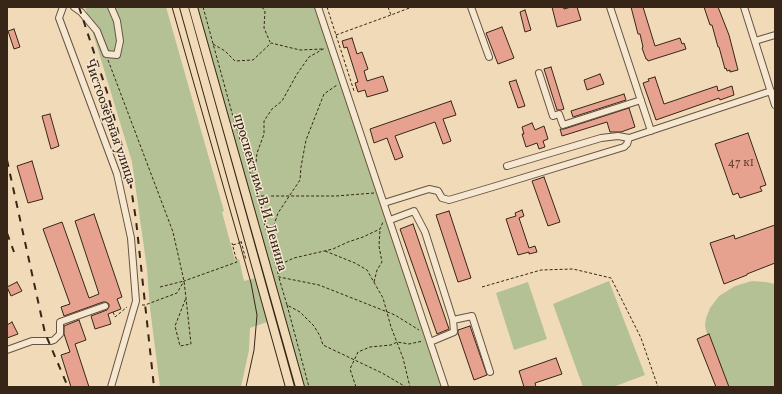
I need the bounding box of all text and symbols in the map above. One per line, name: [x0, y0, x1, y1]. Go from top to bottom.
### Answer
street label: Чистоозёрная улица: [80, 57, 138, 187]
street label: проспект им. В.И. Ленина: [228, 112, 290, 274]
house number: 47 к1: [728, 157, 754, 171]

